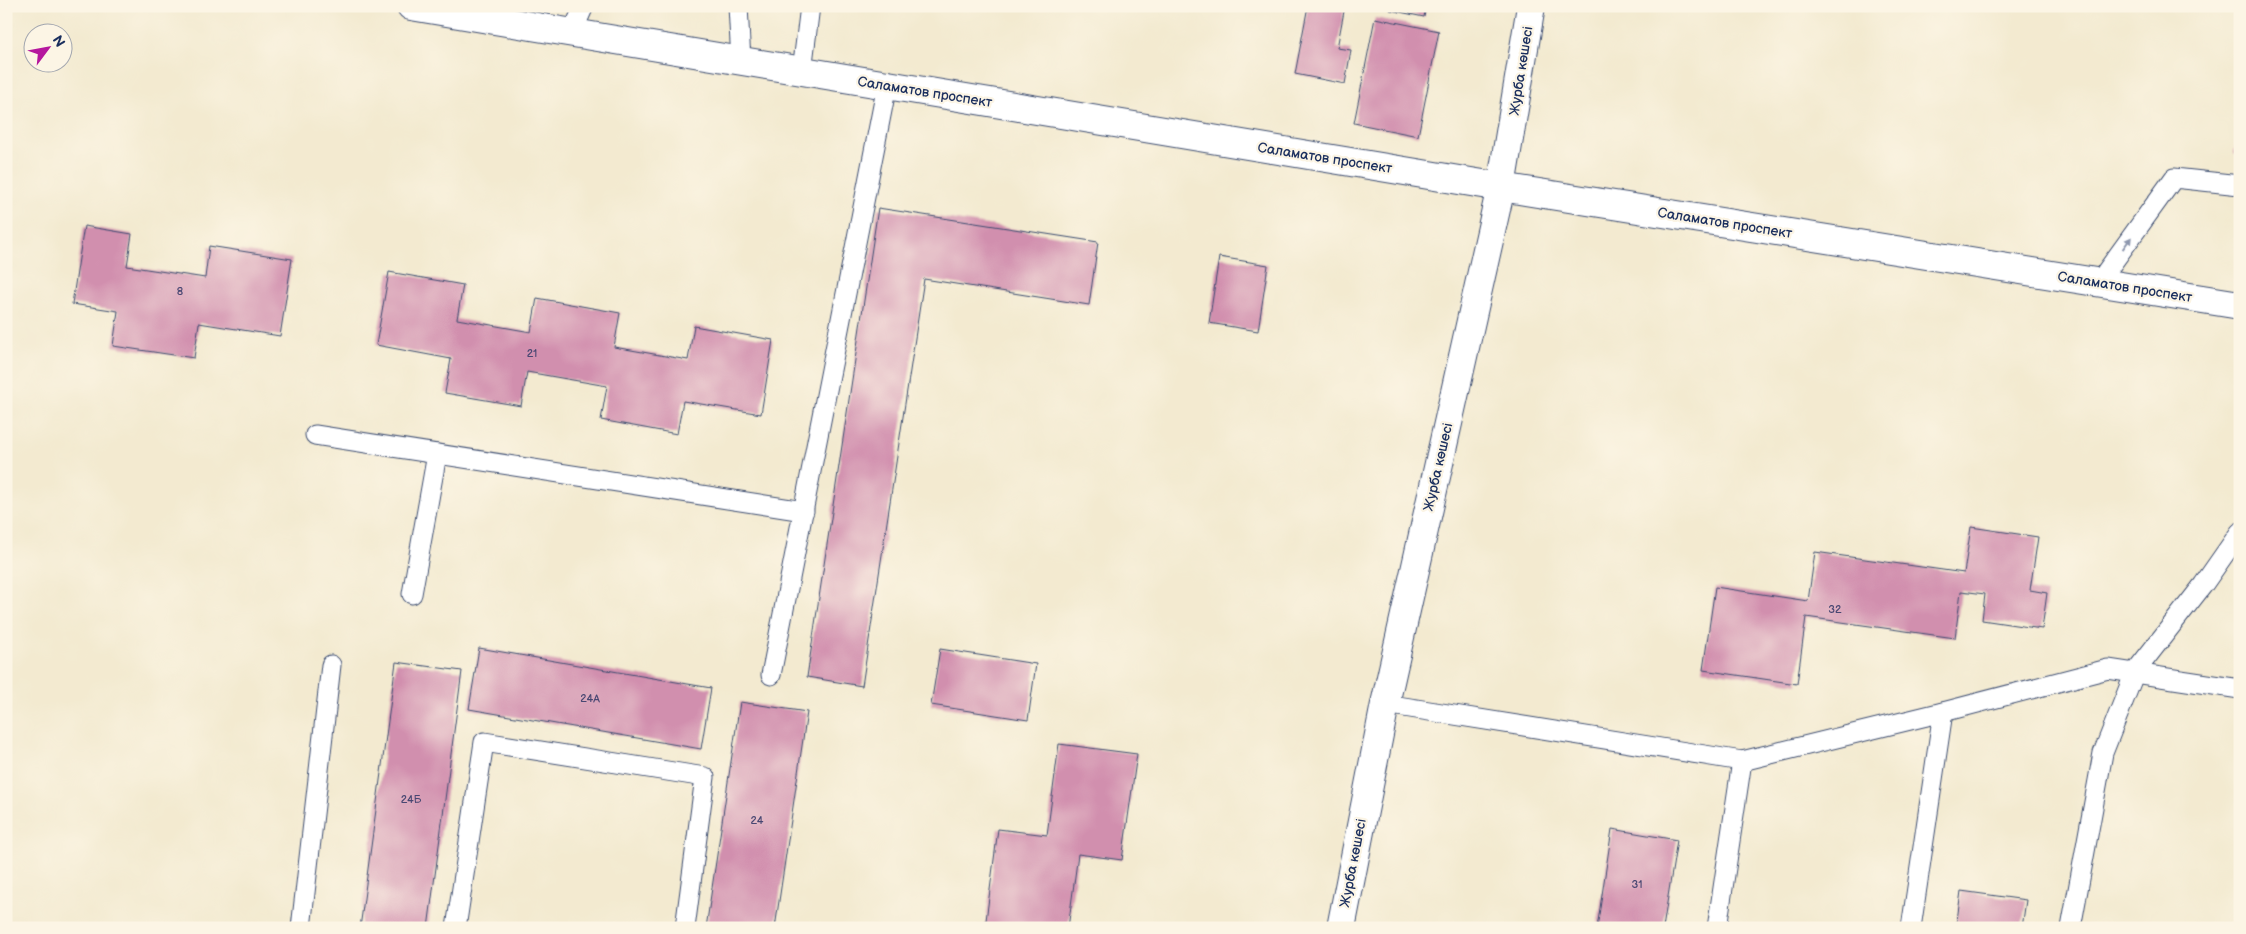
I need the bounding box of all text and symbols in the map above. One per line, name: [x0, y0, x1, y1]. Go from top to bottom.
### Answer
north arrow: [22, 22, 72, 72]
street label: Журба көшесі: [1506, 25, 1536, 117]
text: N: [49, 32, 69, 50]
street label: Саламатов проспект: [856, 73, 994, 111]
street label: Саламатов проспект: [1256, 139, 1394, 177]
street label: Саламатов проспект: [1656, 204, 1794, 242]
one-way arrow: [2122, 236, 2132, 250]
street label: Саламатов проспект: [2056, 268, 2194, 306]
house number: 8: [177, 285, 183, 298]
house number: 21: [527, 347, 537, 360]
street label: Журба көшесі: [1420, 421, 1456, 513]
house number: 32: [1828, 603, 1842, 616]
house number: 24А: [580, 692, 600, 705]
house number: 24Б: [401, 793, 422, 806]
house number: 24: [750, 814, 764, 827]
street label: Журба көшесі: [1336, 817, 1370, 909]
house number: 31: [1631, 878, 1643, 891]

